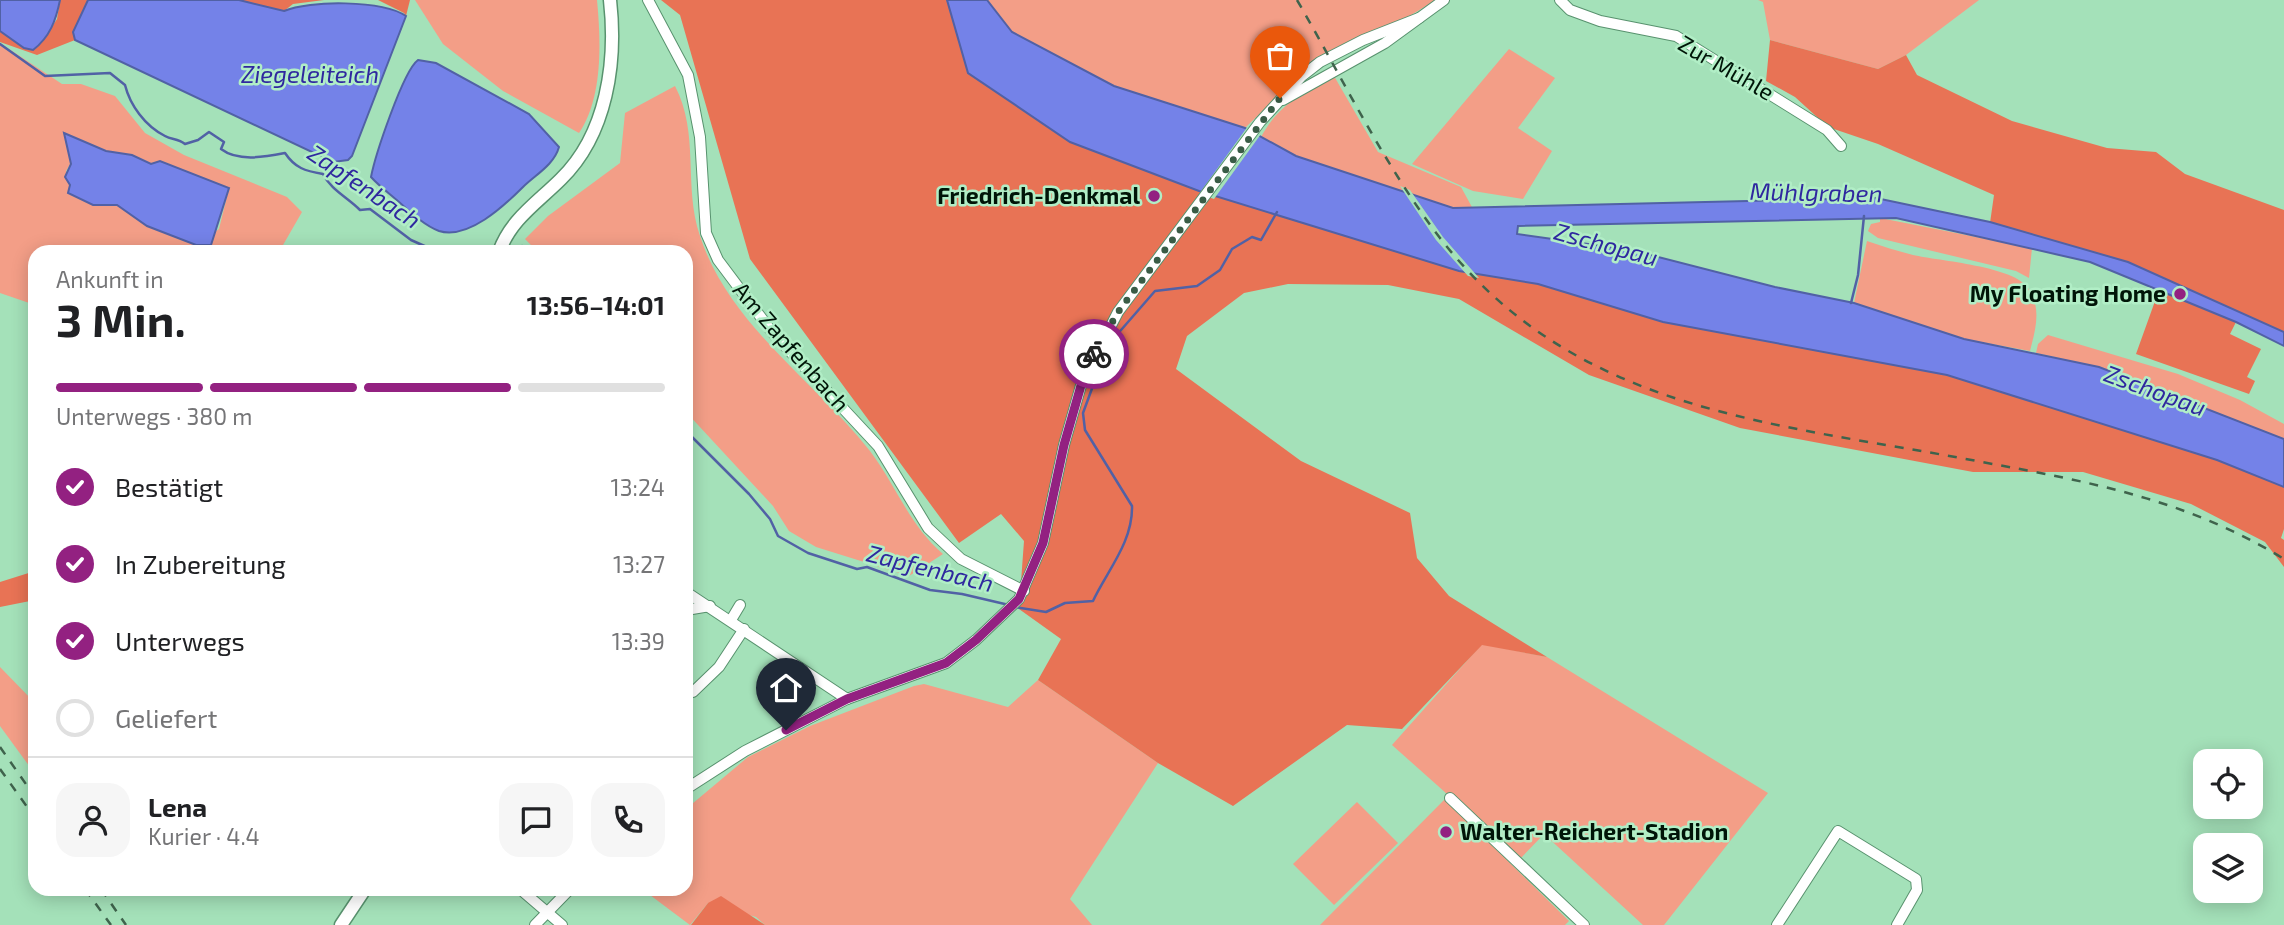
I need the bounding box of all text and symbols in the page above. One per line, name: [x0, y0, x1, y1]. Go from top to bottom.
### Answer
pin: [1250, 26, 1310, 98]
street label: Zur Mühle: [1674, 29, 1779, 106]
icon: bag: [1261, 37, 1299, 75]
water label: Ziegeleiteich: [241, 59, 379, 88]
water label: Zapfenbach: [303, 137, 427, 234]
water label: Mühlgraben: [1749, 176, 1883, 207]
place label: Friedrich-Denkmal: [937, 181, 1140, 209]
marker: Friedrich-Denkmal: [1146, 188, 1162, 204]
water label: Zschopau: [1552, 216, 1661, 271]
text: Ankunft in: [56, 265, 164, 293]
street label: Am Zapfenbach: [728, 276, 856, 417]
place label: My Floating Home: [1970, 279, 2166, 307]
marker: My Floating Home: [2172, 286, 2188, 302]
text: 13:56–14:01: [527, 289, 665, 320]
text: 3 Min.: [56, 291, 186, 346]
courier: [1059, 319, 1129, 389]
icon: bike: [1075, 335, 1113, 373]
water label: Zschopau: [2101, 358, 2210, 421]
text: Unterwegs · 380 m: [56, 402, 252, 430]
icon: check: [56, 468, 94, 506]
text: Bestätigt: [115, 471, 223, 502]
text: 13:24: [611, 473, 665, 501]
water label: Zapfenbach: [864, 538, 997, 597]
icon: check: [56, 545, 94, 583]
text: In Zubereitung: [115, 548, 286, 579]
text: 13:27: [613, 550, 665, 578]
icon: check: [56, 622, 94, 660]
text: Unterwegs: [115, 625, 245, 656]
text: 13:39: [612, 627, 665, 655]
pin: [756, 658, 816, 730]
icon: home: [767, 669, 805, 707]
text: Geliefert: [115, 702, 217, 733]
map controls: [2193, 749, 2263, 903]
button: locate: [2193, 749, 2263, 819]
button: person: [56, 783, 130, 857]
button: chat: [499, 783, 573, 857]
button: phone: [591, 783, 665, 857]
text: Lena: [148, 791, 207, 822]
place label: Walter-Reichert-Stadion: [1460, 817, 1728, 845]
text: Kurier · 4.4: [148, 822, 260, 850]
marker: Walter-Reichert-Stadion: [1438, 824, 1454, 840]
button: layers: [2193, 833, 2263, 903]

